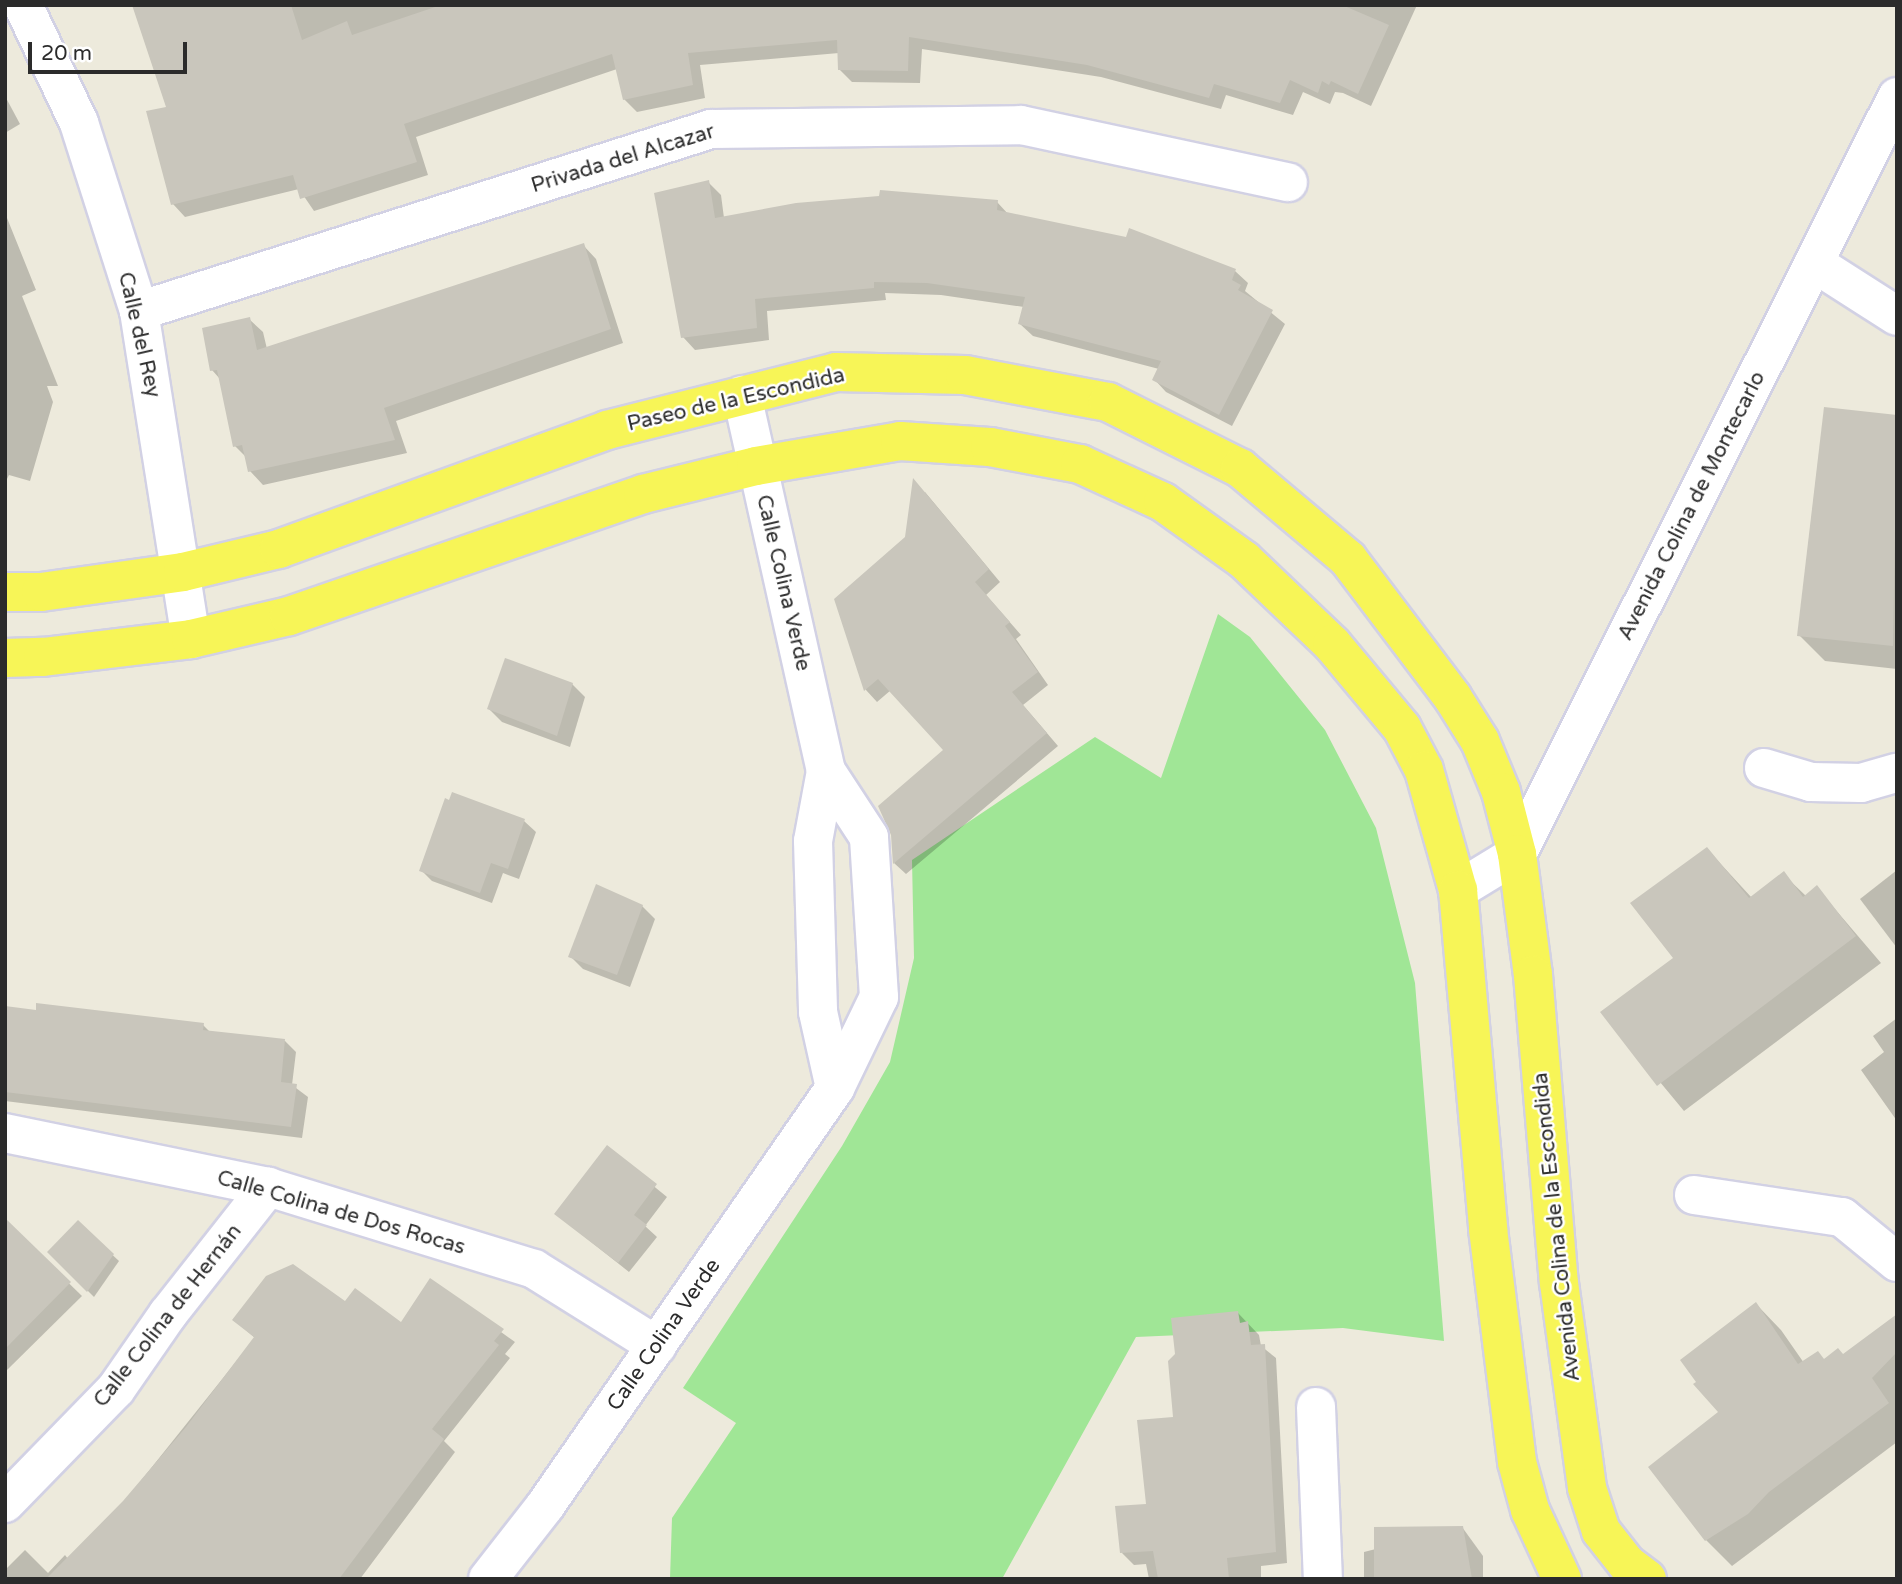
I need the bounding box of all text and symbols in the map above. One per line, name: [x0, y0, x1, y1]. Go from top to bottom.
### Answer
scale bar: [32, 28, 191, 72]
text: 20 m: [41, 41, 92, 66]
street label: Privada del Alcazar: [528, 119, 718, 199]
street label: Calle del Rey: [112, 270, 166, 400]
street label: Paseo de la Escondida: [625, 363, 847, 437]
street label: Avenida Colina de Montecarlo: [1613, 367, 1771, 645]
street label: Calle Colina Verde: [750, 493, 816, 673]
street label: Avenida Colina de la Escondida: [1528, 1071, 1586, 1383]
street label: Calle Colina de Dos Rocas: [214, 1165, 468, 1261]
street label: Calle Colina de Hernán: [89, 1220, 247, 1412]
street label: Calle Colina Verde: [602, 1254, 726, 1416]

